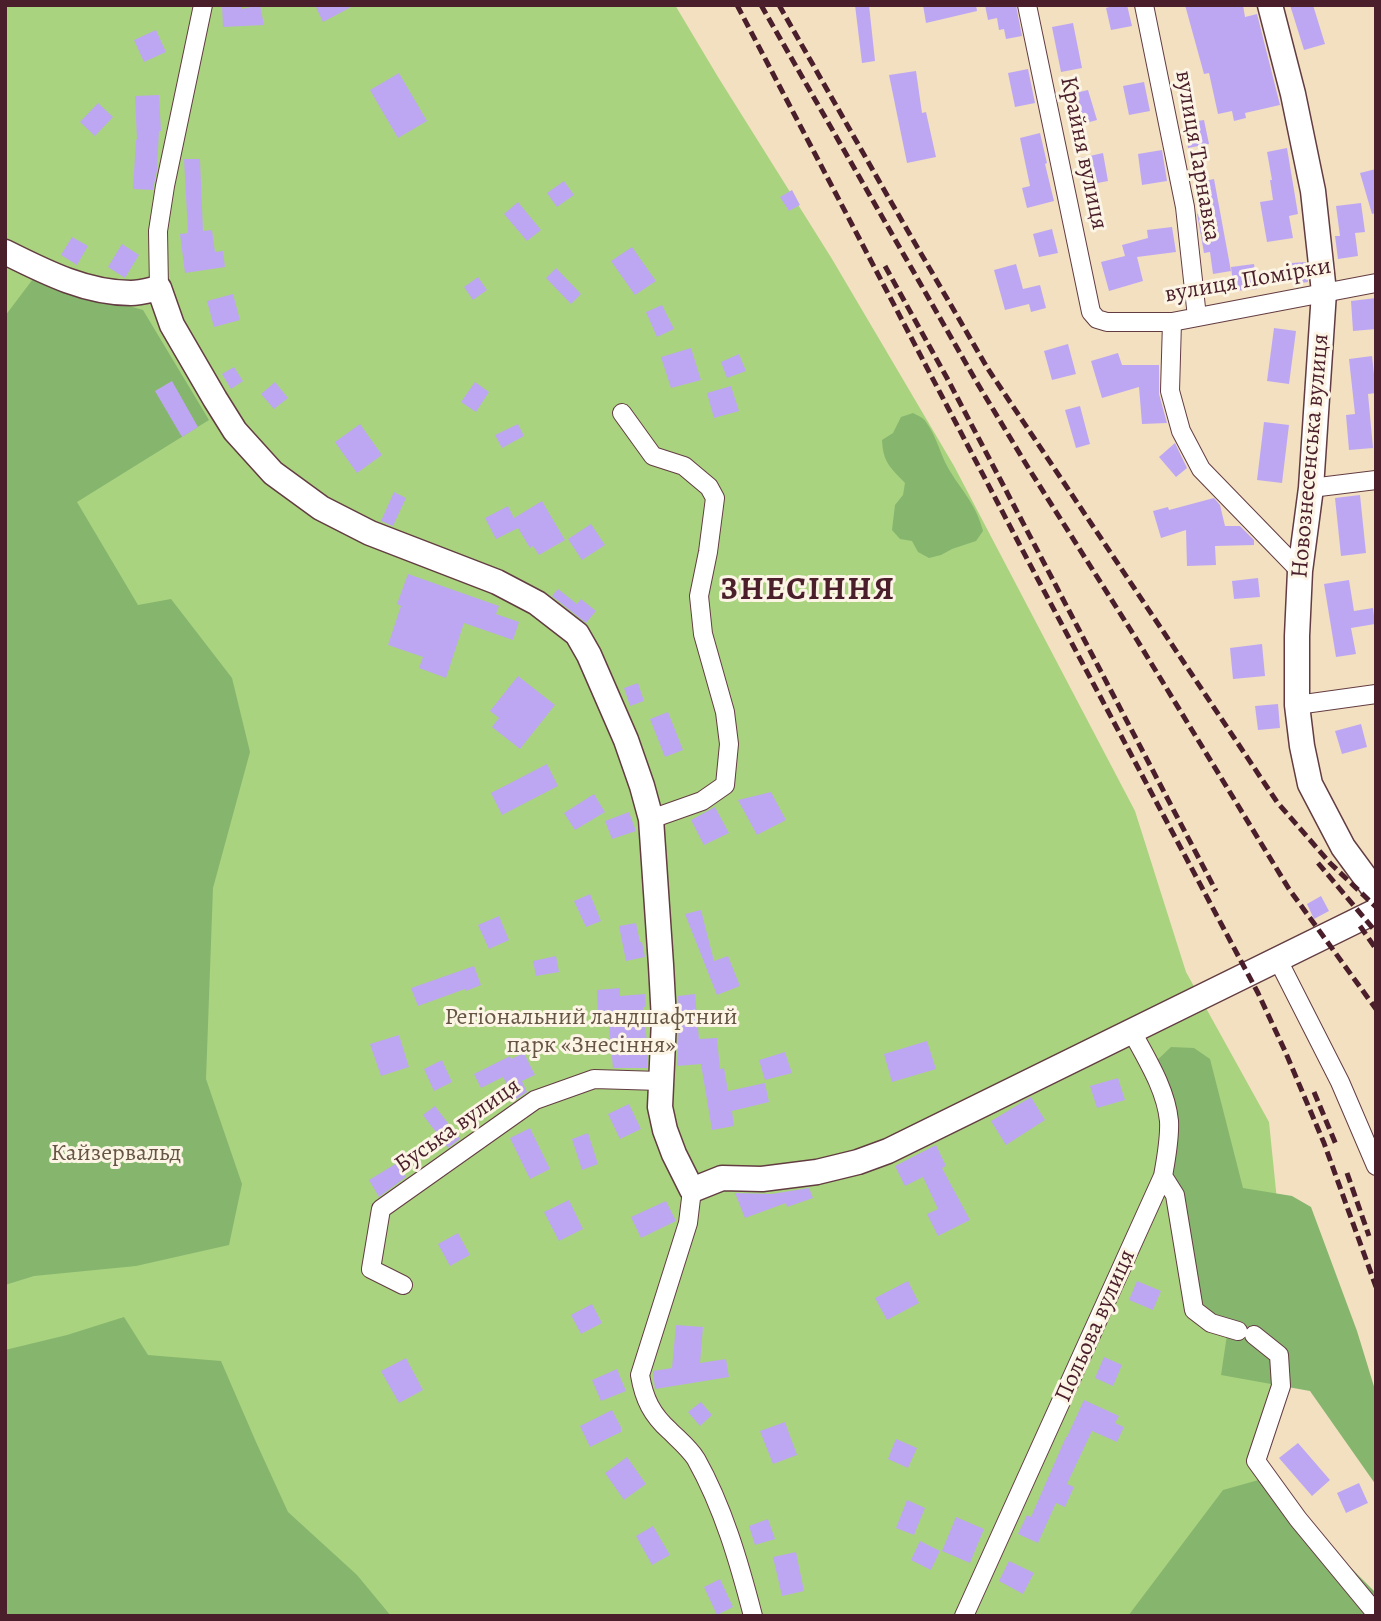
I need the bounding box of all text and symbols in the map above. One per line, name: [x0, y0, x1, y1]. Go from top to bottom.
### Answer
street label: вулиця Тарнавка: [1168, 68, 1226, 244]
street label: Крайня вулиця: [1053, 74, 1113, 232]
street label: вулиця Помірки: [1162, 252, 1334, 310]
street label: Новознесенська вулиця: [1286, 333, 1336, 579]
district label: ЗНЕСІННЯ: [721, 572, 895, 610]
park label: Регіональний ландшафтний парк «Знесіння»: [444, 1004, 738, 1060]
street label: Буська вулиця: [390, 1072, 526, 1180]
park label: Кайзервальд: [51, 1140, 181, 1168]
street label: Польова вулиця: [1050, 1245, 1142, 1407]

